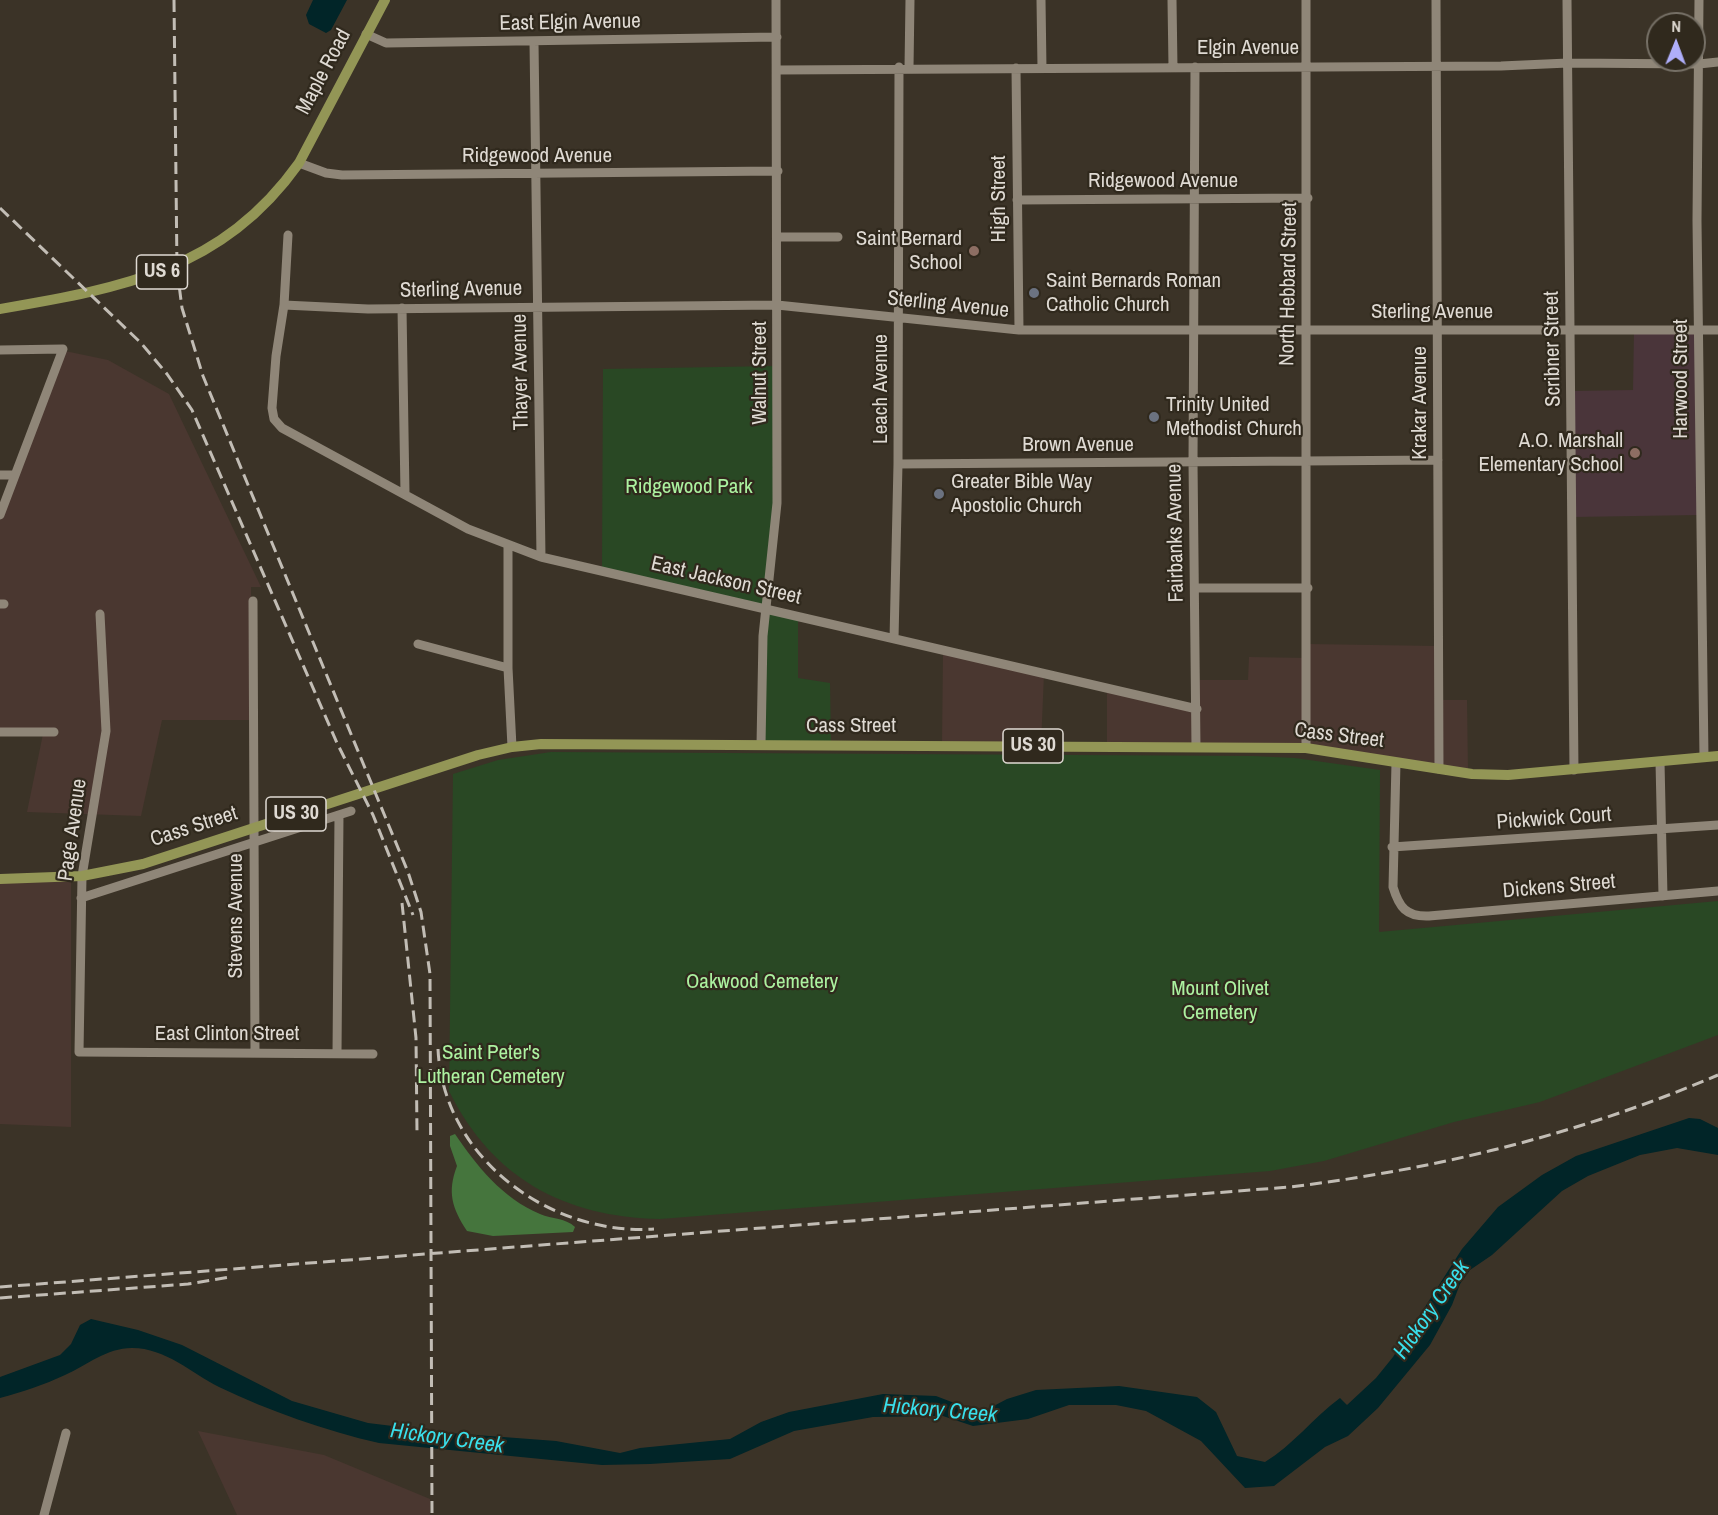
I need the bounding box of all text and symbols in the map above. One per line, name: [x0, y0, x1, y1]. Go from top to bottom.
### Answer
street label: East Elgin Avenue: [499, 9, 641, 37]
north arrow: [1646, 12, 1706, 72]
text: N: [1671, 15, 1681, 37]
street label: Maple Road: [291, 25, 357, 119]
street label: Elgin Avenue: [1197, 35, 1299, 61]
street label: Ridgewood Avenue: [462, 143, 612, 169]
street label: High Street: [986, 155, 1012, 243]
street label: Ridgewood Avenue: [1088, 168, 1238, 194]
street label: North Hebbard Street: [1275, 202, 1303, 366]
place label: Saint Bernard School: [856, 226, 962, 276]
marker: Saint Bernard School: [967, 244, 981, 258]
road number: US 6: [136, 255, 188, 289]
place label: Saint Bernards Roman Catholic Church: [1046, 268, 1221, 318]
street label: Sterling Avenue: [400, 276, 522, 304]
street label: Sterling Avenue: [886, 286, 1010, 324]
marker: Saint Bernards Roman Catholic Church: [1027, 286, 1041, 300]
street label: Scribner Street: [1539, 291, 1567, 407]
street label: Sterling Avenue: [1371, 299, 1493, 325]
street label: Thayer Avenue: [507, 314, 535, 430]
street label: Harwood Street: [1668, 319, 1694, 439]
street label: Walnut Street: [747, 321, 773, 425]
street label: Leach Avenue: [868, 334, 894, 444]
street label: Krakar Avenue: [1407, 346, 1433, 460]
place label: Trinity United Methodist Church: [1166, 392, 1302, 442]
marker: Trinity United Methodist Church: [1147, 410, 1161, 424]
place label: A.O. Marshall Elementary School: [1478, 428, 1623, 478]
street label: Brown Avenue: [1022, 432, 1134, 458]
marker: A.O. Marshall Elementary School: [1628, 446, 1642, 460]
street label: Fairbanks Avenue: [1162, 463, 1190, 603]
place label: Greater Bible Way Apostolic Church: [951, 469, 1092, 519]
park label: Ridgewood Park: [625, 474, 753, 500]
marker: Greater Bible Way Apostolic Church: [932, 487, 946, 501]
street label: East Jackson Street: [649, 551, 803, 611]
street label: Cass Street: [806, 713, 896, 739]
street label: Cass Street: [1293, 718, 1385, 754]
road number: US 30: [1003, 729, 1063, 763]
street label: Page Avenue: [53, 777, 93, 883]
road number: US 30: [266, 797, 326, 831]
street label: Cass Street: [147, 801, 241, 853]
street label: Pickwick Court: [1496, 802, 1612, 836]
street label: Stevens Avenue: [223, 853, 249, 979]
street label: Dickens Street: [1502, 870, 1616, 904]
park label: Oakwood Cemetery: [686, 969, 838, 995]
park label: Mount Olivet Cemetery: [1171, 976, 1269, 1026]
street label: East Clinton Street: [155, 1021, 299, 1047]
park label: Saint Peter's Lutheran Cemetery: [417, 1040, 565, 1090]
water label: Hickory Creek: [1388, 1256, 1476, 1364]
water label: Hickory Creek: [882, 1393, 998, 1429]
water label: Hickory Creek: [389, 1418, 505, 1460]

